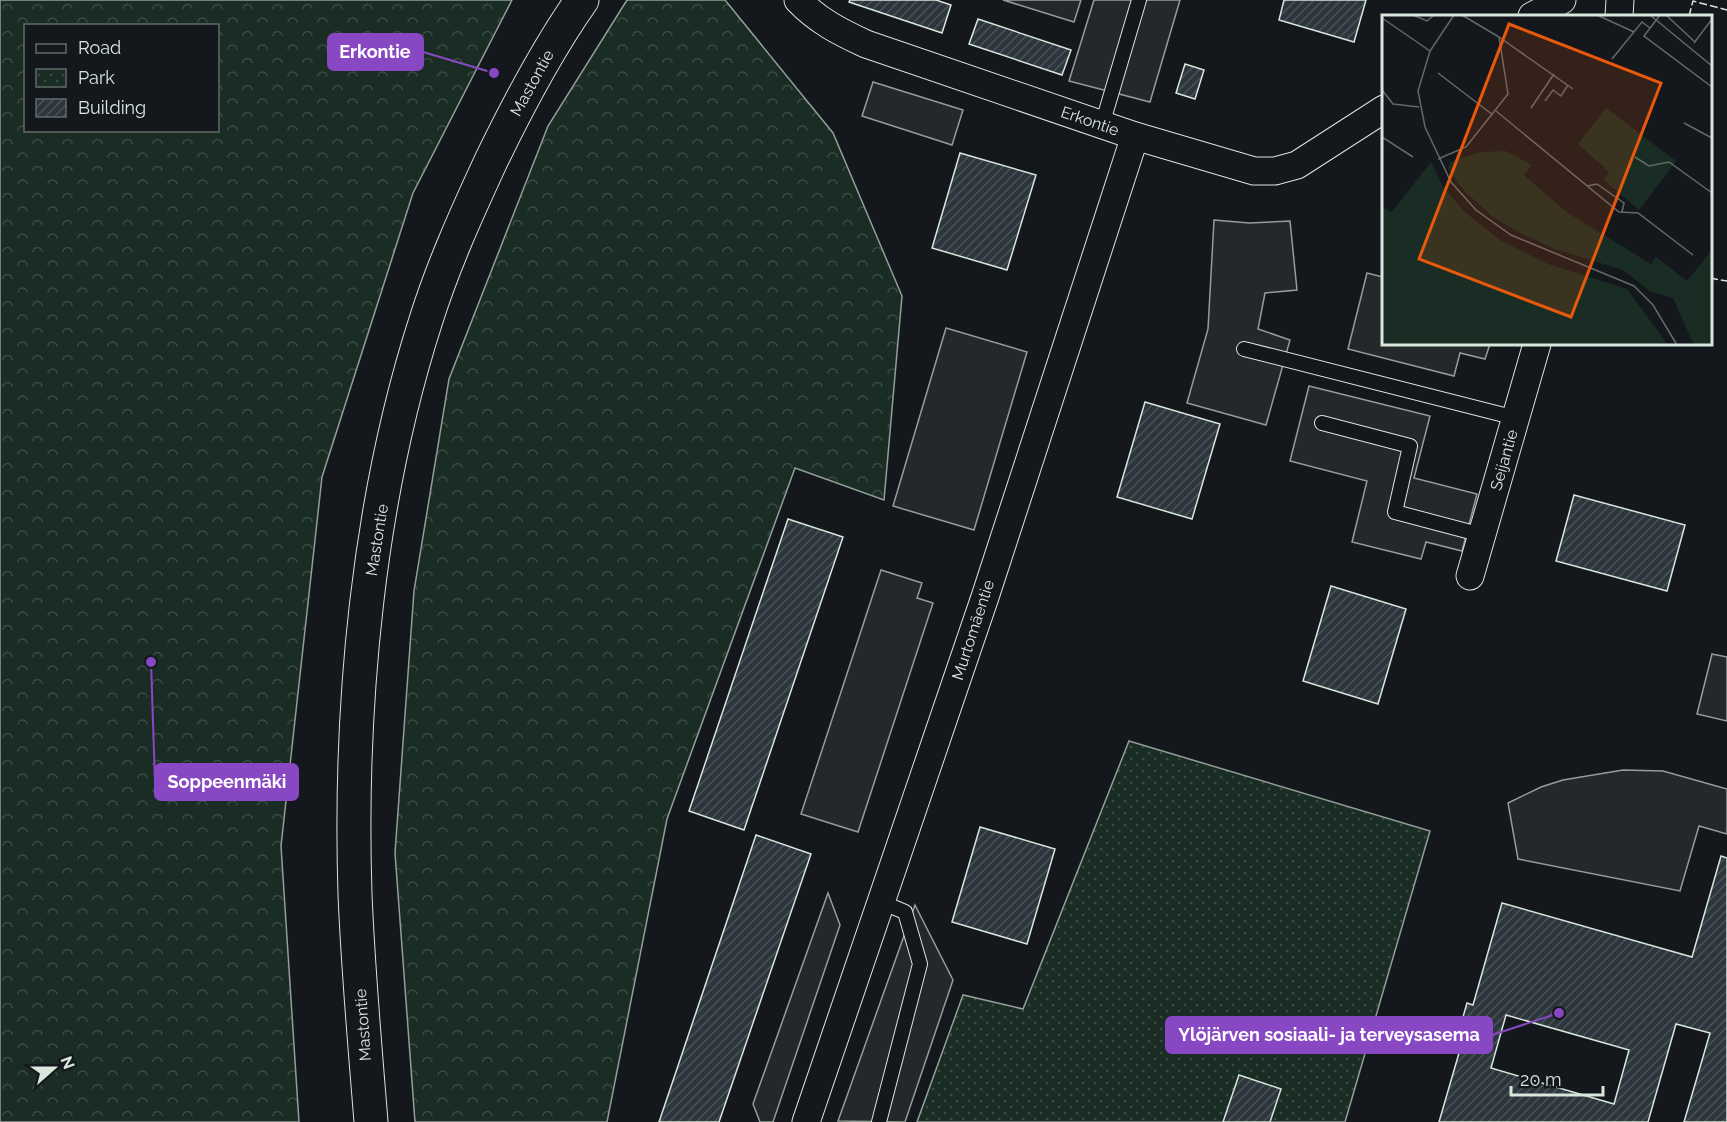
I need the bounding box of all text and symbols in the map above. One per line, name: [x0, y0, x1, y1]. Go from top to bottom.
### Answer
inset map: [1382, 15, 1712, 345]
legend: [24, 24, 219, 132]
callout: Erkontie: [328, 34, 423, 70]
text: Road: [78, 37, 121, 58]
text: Erkontie: [339, 41, 411, 62]
street label: Mastontie: [506, 47, 558, 119]
text: Park: [78, 67, 115, 88]
text: Building: [78, 97, 146, 118]
street label: Erkontie: [1058, 102, 1122, 140]
street label: Seijantie: [1486, 427, 1522, 493]
street label: Mastontie: [362, 503, 392, 577]
street label: Murtomäentie: [948, 578, 998, 682]
callout: Soppeenmäki: [155, 764, 298, 800]
text: Soppeenmäki: [168, 771, 286, 792]
street label: Mastontie: [351, 988, 375, 1062]
callout: Ylöjärven sosiaali- ja terveysasema: [1166, 1017, 1492, 1053]
text: Ylöjärven sosiaali- ja terveysasema: [1178, 1024, 1480, 1045]
north arrow: [24, 1038, 84, 1098]
text: N: [56, 1054, 79, 1072]
scale bar: [1511, 1059, 1602, 1097]
text: 20 m: [1520, 1069, 1562, 1090]

